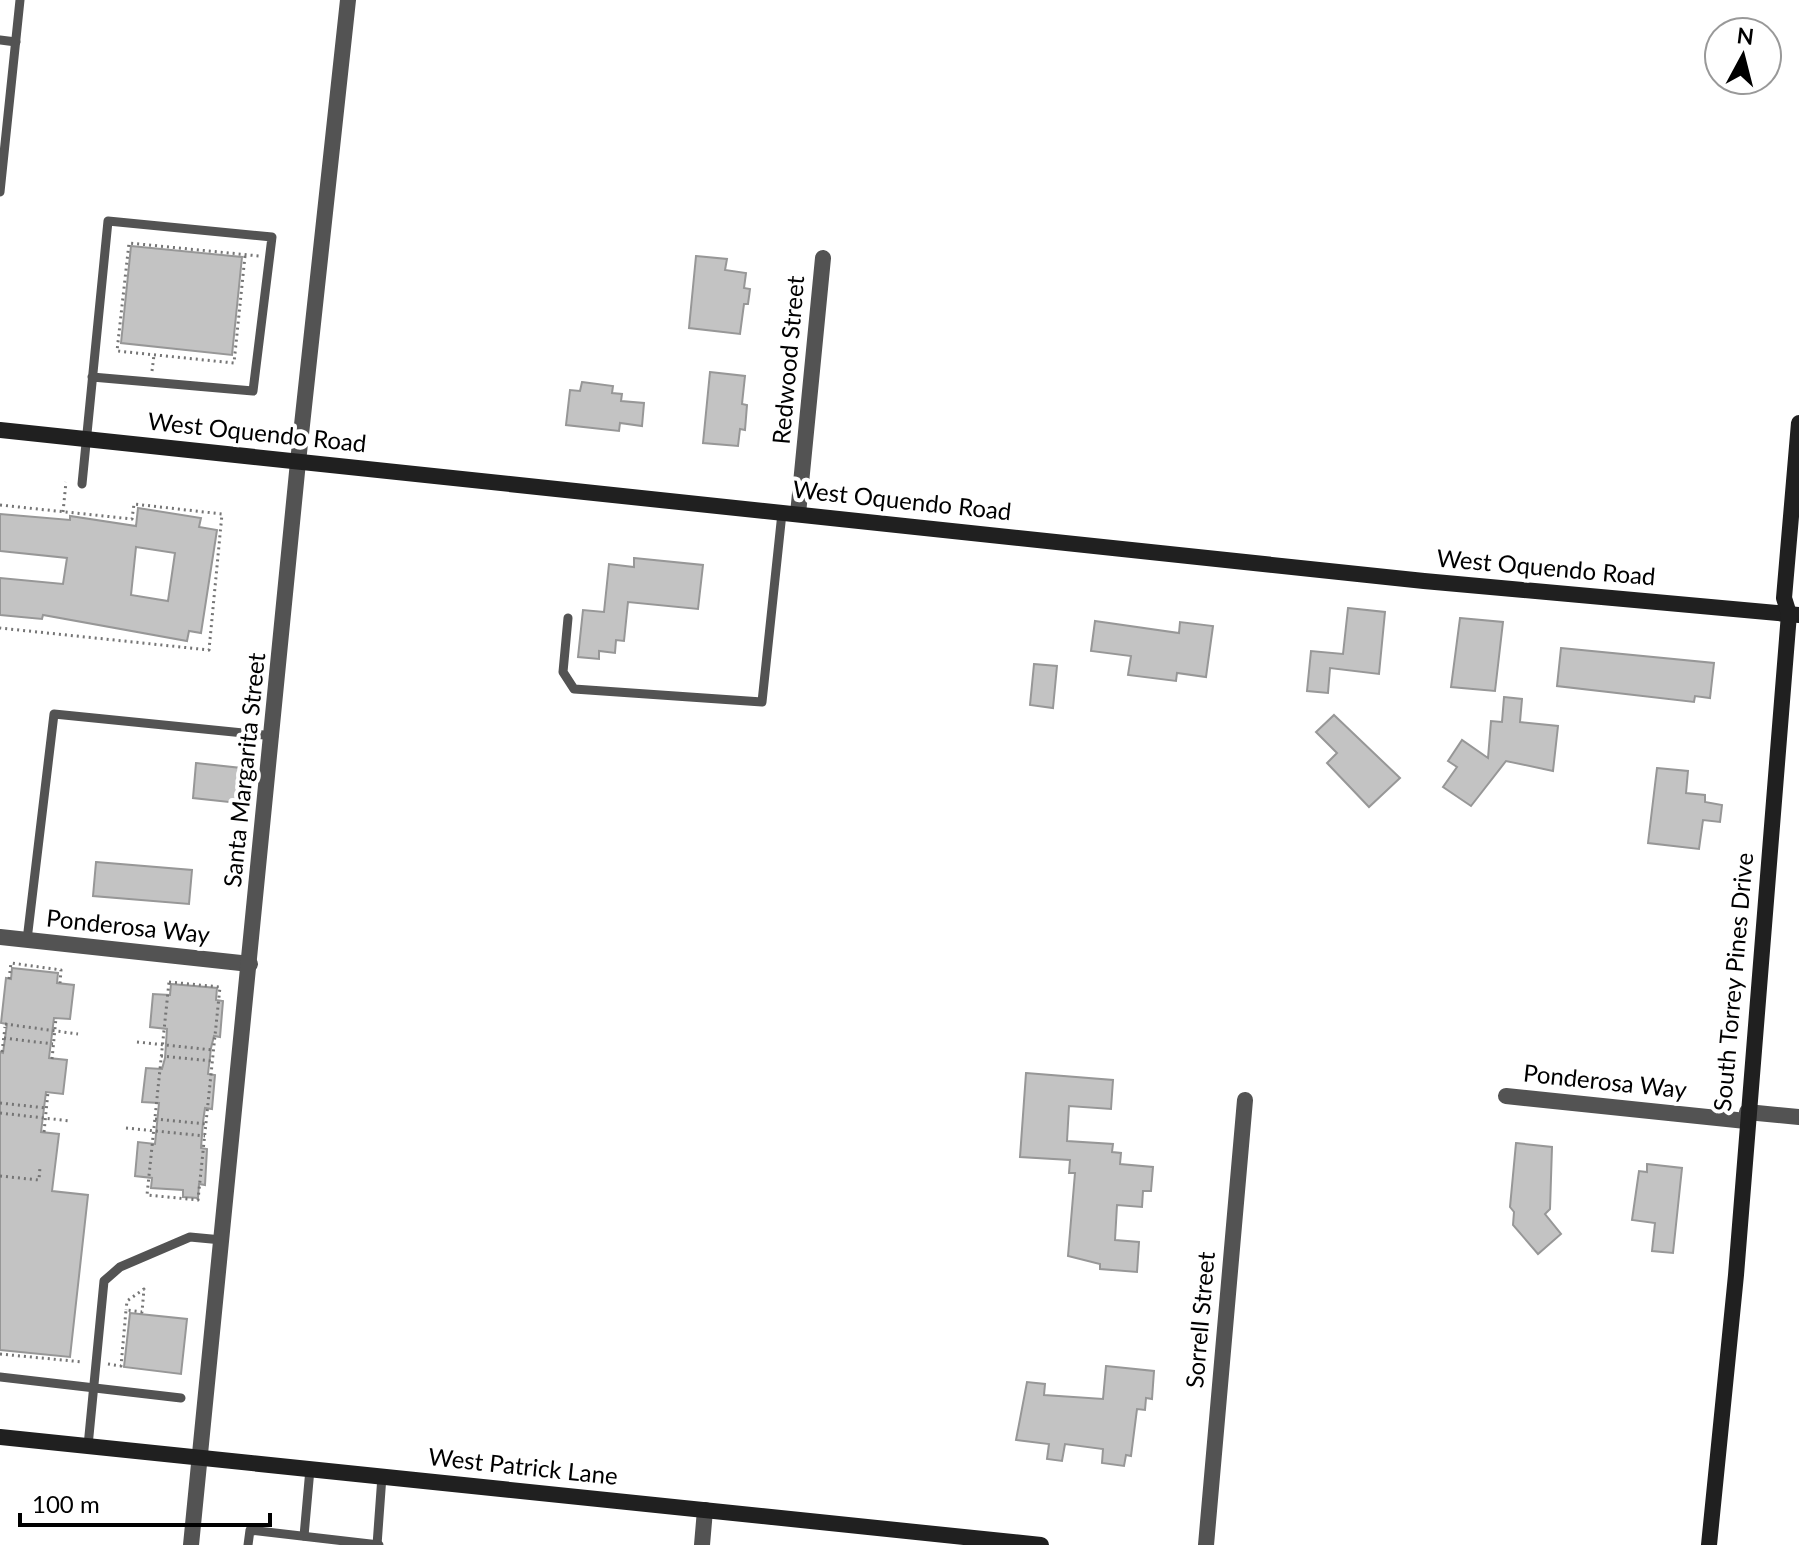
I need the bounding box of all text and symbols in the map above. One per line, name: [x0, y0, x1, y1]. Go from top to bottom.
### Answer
north arrow: [1703, 16, 1783, 96]
text: N: [1735, 21, 1756, 50]
street label: Redwood Street: [766, 274, 809, 445]
street label: West Oquendo Road: [146, 406, 368, 457]
street label: West Oquendo Road: [791, 474, 1013, 525]
street label: West Oquendo Road: [1435, 542, 1657, 591]
street label: Santa Margarita Street: [217, 651, 270, 889]
street label: South Torrey Pines Drive: [1707, 851, 1758, 1112]
street label: Ponderosa Way: [45, 902, 212, 949]
street label: Ponderosa Way: [1522, 1057, 1689, 1104]
street label: Sorrell Street: [1179, 1250, 1220, 1389]
street label: West Patrick Lane: [427, 1441, 619, 1490]
scale bar: [20, 1477, 270, 1527]
text: 100 m: [32, 1489, 100, 1518]

